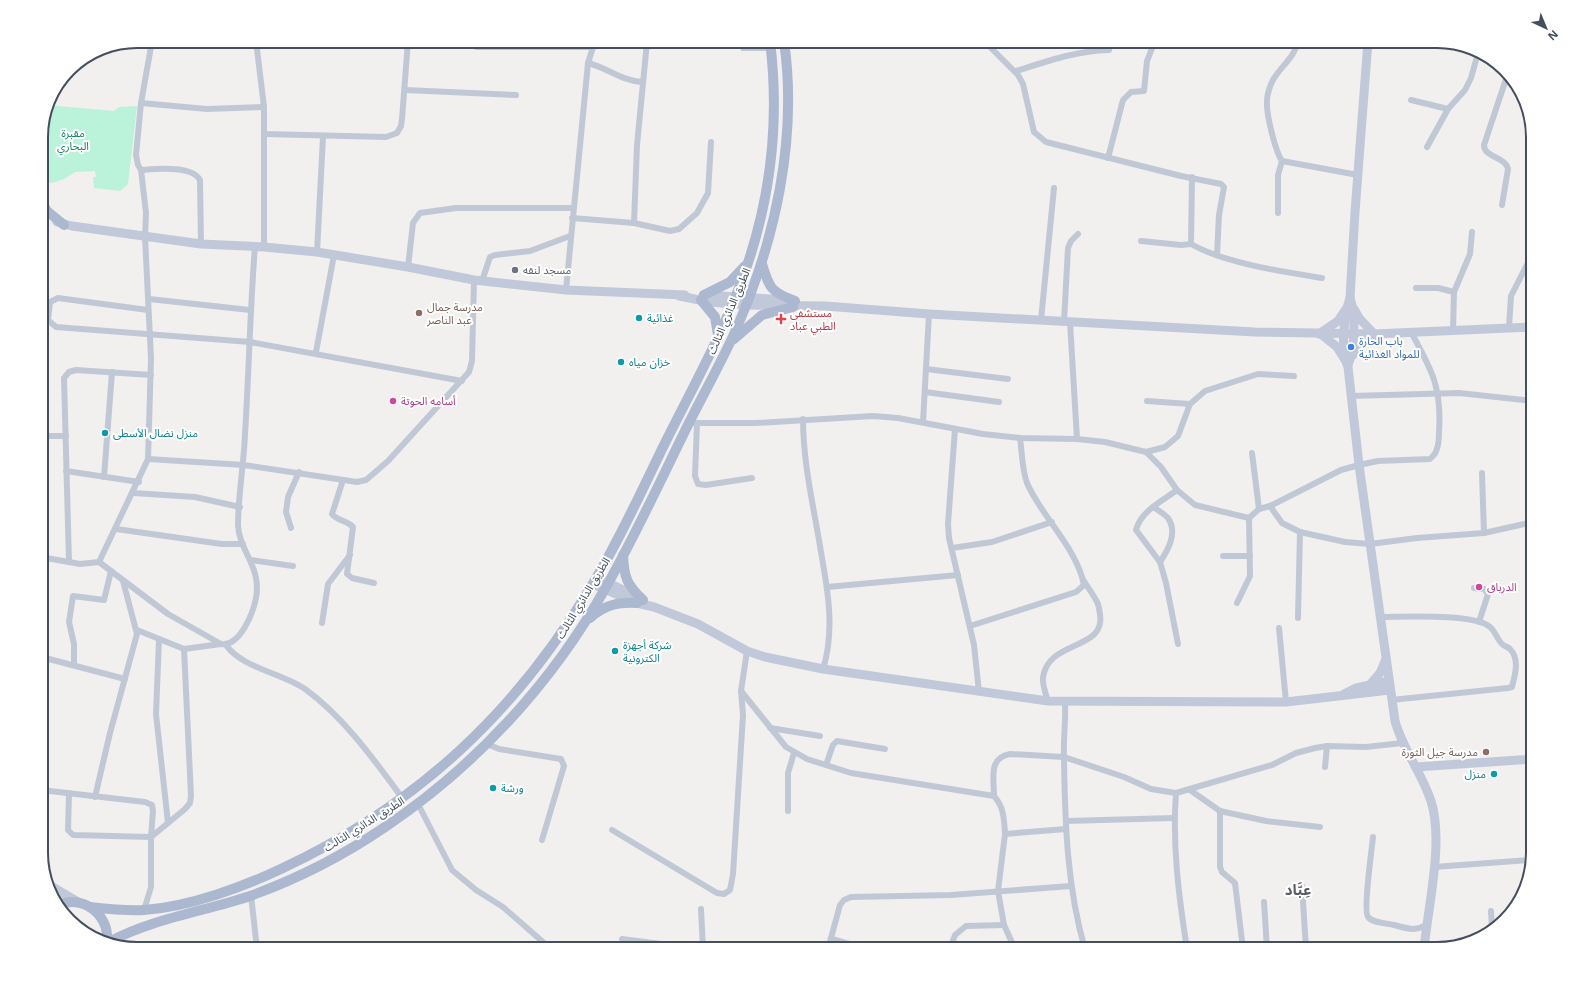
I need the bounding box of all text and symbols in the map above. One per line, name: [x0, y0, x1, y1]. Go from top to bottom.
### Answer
north arrow: [1526, 8, 1566, 48]
text: N: [1545, 27, 1562, 44]
park label: مقبرة البحاري: [57, 125, 89, 156]
place label: مسجد لنقه: [523, 262, 571, 277]
marker: مسجد لنقه: [510, 265, 520, 275]
street label: الطريق الدائري الثالث: [704, 265, 756, 357]
place label: مدرسة جمال عبد الناصر: [426, 299, 483, 327]
place label: مستشفى الطبي عباد: [790, 305, 836, 336]
marker: مدرسة جمال عبد الناصر: [414, 308, 424, 318]
place label: غذائية: [647, 310, 674, 325]
marker: غذائية: [634, 313, 644, 323]
marker: مستشفى الطبي عباد: [775, 313, 787, 325]
place label: باب الحارة للمواد الغذائية: [1359, 333, 1420, 361]
marker: باب الحارة للمواد الغذائية: [1346, 342, 1356, 352]
place label: خزان مياه: [629, 354, 671, 369]
marker: خزان مياه: [616, 357, 626, 367]
place label: أسامه الحوتة: [401, 393, 456, 408]
marker: أسامه الحوتة: [388, 396, 398, 406]
place label: منزل نضال الأسطى: [113, 425, 198, 440]
marker: منزل نضال الأسطى: [100, 428, 110, 438]
street label: الطريق الدائري الثالث: [552, 554, 615, 643]
place label: الدرباق: [1487, 579, 1517, 594]
marker: الدرباق: [1474, 582, 1484, 592]
place label: شركة أجهزة الكترونية: [623, 637, 672, 665]
marker: شركة أجهزة الكترونية: [610, 646, 620, 656]
place label: مدرسة جيل الثورة: [1402, 744, 1478, 759]
marker: مدرسة جيل الثورة: [1481, 747, 1491, 757]
place label: منزل: [1464, 766, 1486, 781]
marker: منزل: [1489, 769, 1499, 779]
place label: ورشة: [501, 780, 524, 795]
marker: ورشة: [488, 783, 498, 793]
street label: الطريق الدائري الثالث: [321, 793, 408, 857]
district label: عِبَّاد: [1285, 879, 1311, 899]

